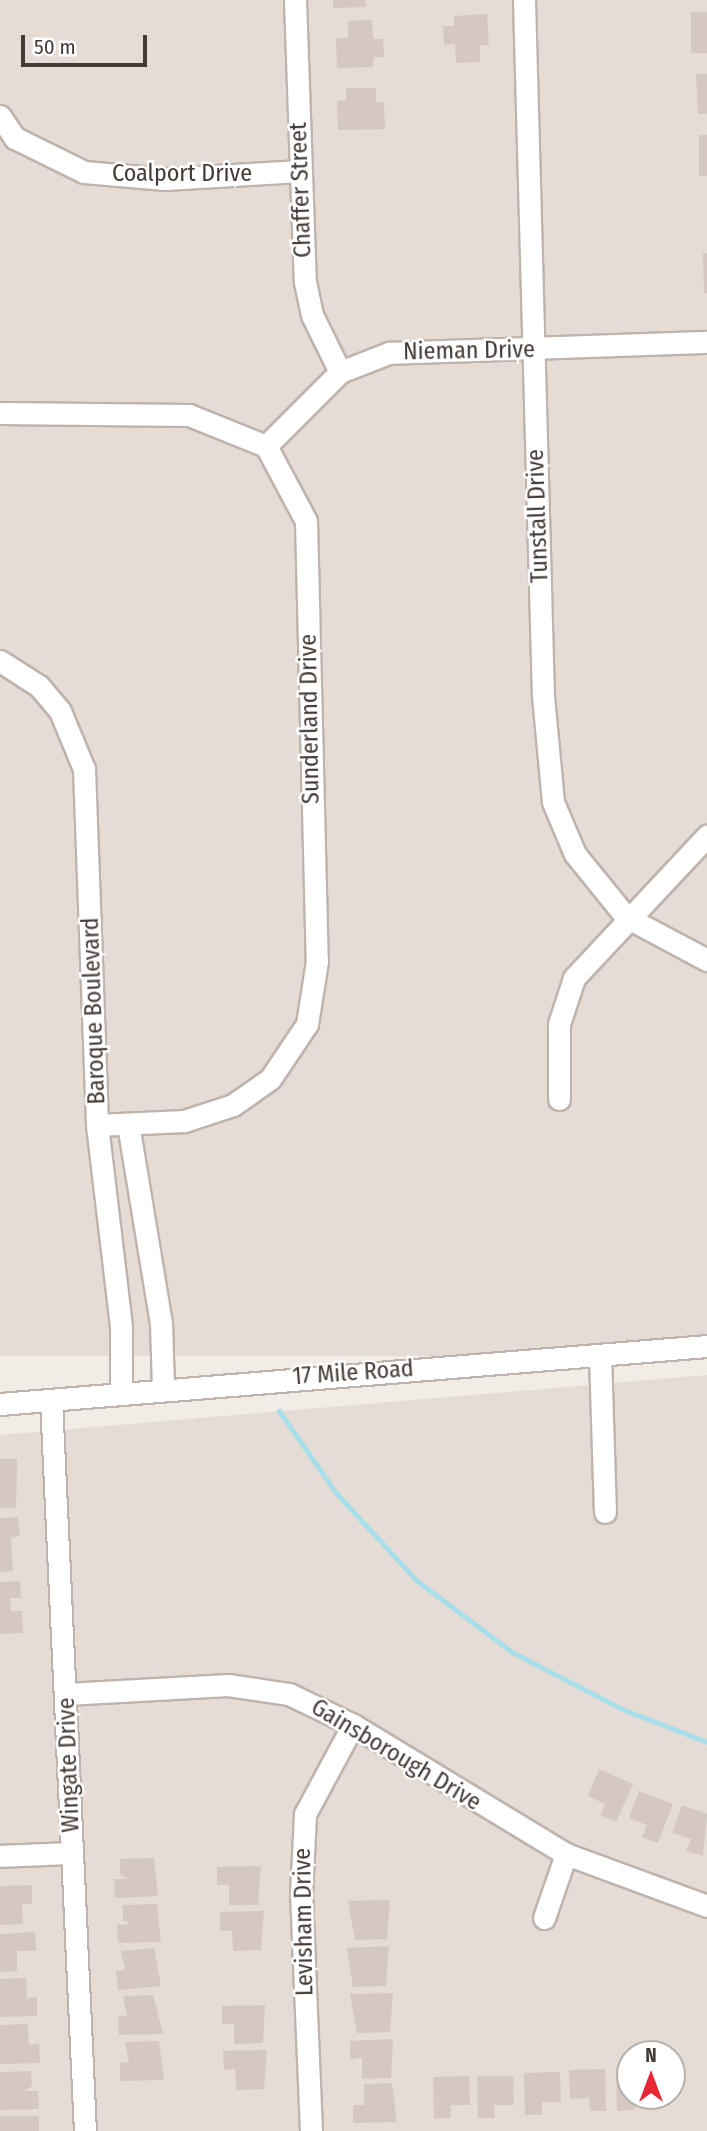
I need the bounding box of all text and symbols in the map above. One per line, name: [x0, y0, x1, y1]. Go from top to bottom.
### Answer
scale bar: [24, 21, 150, 65]
text: 50 m: [34, 34, 76, 60]
street label: Chaffer Street: [284, 122, 318, 258]
street label: Coalport Drive: [112, 160, 252, 188]
street label: Nieman Drive: [403, 335, 535, 367]
street label: Tunstall Drive: [521, 449, 555, 583]
street label: Sunderland Drive: [294, 634, 326, 804]
street label: Baroque Boulevard: [76, 917, 112, 1105]
street label: 17 Mile Road: [291, 1354, 415, 1392]
street label: Gainsborough Drive: [306, 1693, 486, 1817]
street label: Wingate Drive: [52, 1697, 86, 1833]
street label: Levisham Drive: [288, 1848, 320, 1996]
north arrow: [616, 2040, 686, 2110]
text: N: [645, 2044, 657, 2067]

